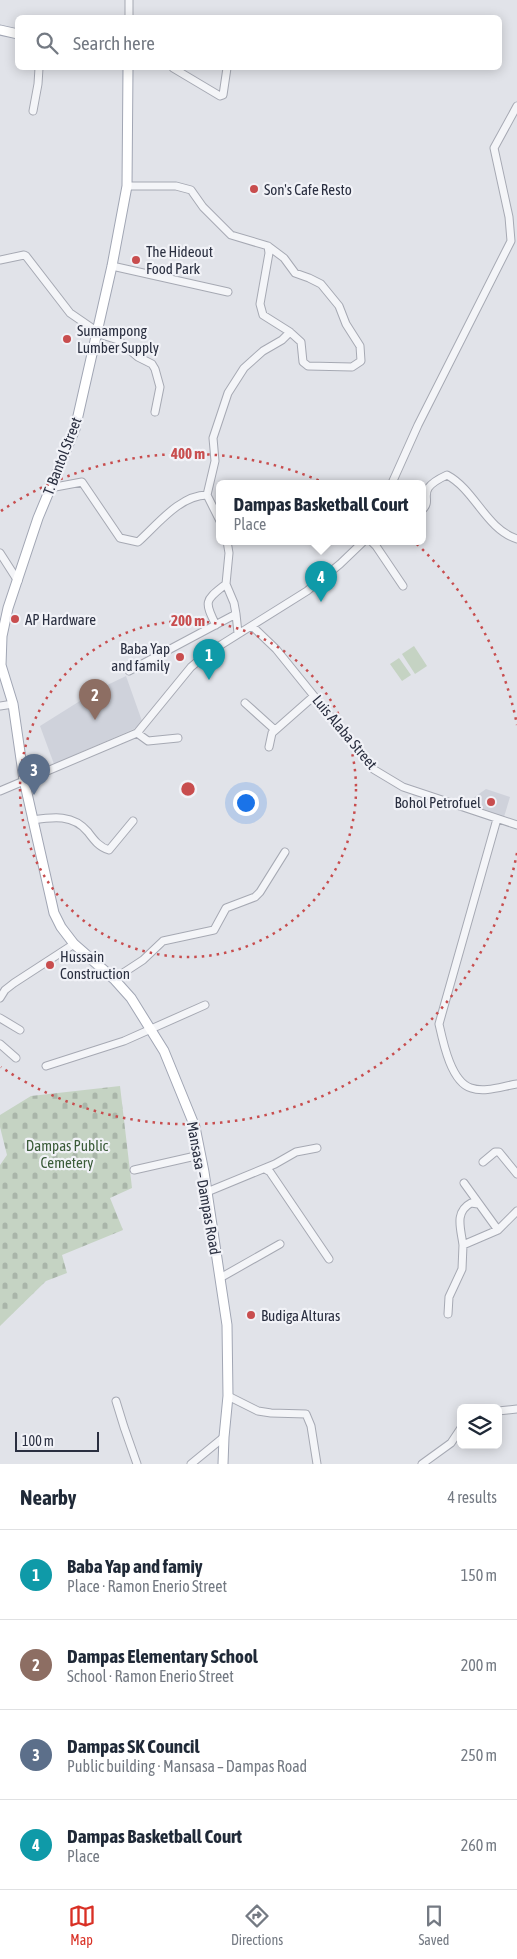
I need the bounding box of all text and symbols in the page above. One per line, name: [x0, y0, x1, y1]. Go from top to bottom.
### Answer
search box: [15, 15, 502, 70]
icon: search: [33, 29, 61, 57]
text: Search here: [73, 32, 155, 54]
place label: Son's Cafe Resto: [264, 181, 352, 198]
marker: Son's Cafe Resto: [248, 183, 260, 195]
place label: The Hideout Food Park: [146, 243, 213, 277]
marker: The Hideout Food Park: [130, 254, 142, 266]
place label: Sumampong Lumber Supply: [77, 322, 159, 356]
marker: Sumampong Lumber Supply: [61, 333, 73, 345]
street label: T. Bantol Street: [39, 415, 85, 497]
text: 400 m: [170, 445, 205, 462]
popup: [216, 480, 426, 545]
text: Dampas Basketball Court: [234, 493, 409, 515]
text: Place: [234, 515, 266, 533]
pin: 4: [305, 561, 337, 602]
place label: AP Hardware: [25, 611, 96, 628]
text: 200 m: [171, 612, 205, 629]
marker: AP Hardware: [9, 613, 21, 625]
pin: 1: [193, 639, 225, 680]
place label: Baba Yap and family: [111, 640, 170, 674]
marker: Baba Yap and family: [174, 651, 186, 663]
pin: 2: [79, 679, 111, 720]
street label: Luis Alaba Street: [309, 692, 381, 772]
pin: 3: [18, 754, 50, 795]
centre of rings: [179, 780, 197, 798]
your location: [233, 790, 259, 816]
place label: Bohol Petrofuel: [395, 794, 481, 811]
marker: Bohol Petrofuel: [485, 796, 497, 808]
place label: Hussain Construction: [60, 948, 130, 982]
marker: Hussain Construction: [44, 959, 56, 971]
street label: Mansasa – Dampas Road: [184, 1120, 224, 1256]
park label: Dampas Public Cemetery: [26, 1137, 109, 1171]
place label: Budiga Alturas: [261, 1307, 340, 1324]
marker: Budiga Alturas: [245, 1309, 257, 1321]
map controls: [457, 1404, 502, 1449]
button: layers: [457, 1404, 502, 1449]
scale bar: [15, 1429, 99, 1452]
text: 100 m: [22, 1433, 54, 1449]
text: Nearby: [20, 1485, 76, 1509]
text: 4 results: [447, 1488, 497, 1506]
text: Baba Yap and famiy: [67, 1555, 203, 1577]
text: 1: [32, 1566, 40, 1584]
text: 150 m: [461, 1566, 497, 1584]
text: Place · Ramon Enerio Street: [67, 1577, 227, 1595]
text: Dampas Elementary School: [67, 1645, 258, 1667]
text: 2: [32, 1656, 40, 1674]
text: 200 m: [461, 1656, 497, 1674]
text: School · Ramon Enerio Street: [67, 1667, 234, 1685]
text: Dampas SK Council: [67, 1735, 200, 1757]
text: 3: [32, 1746, 40, 1764]
text: 250 m: [461, 1746, 497, 1764]
text: Public building · Mansasa – Dampas Road: [67, 1757, 307, 1775]
text: Dampas Basketball Court: [67, 1825, 242, 1847]
text: 4: [32, 1836, 40, 1854]
text: 260 m: [461, 1836, 497, 1854]
text: Place: [67, 1847, 100, 1865]
tab: Map: [68, 1902, 96, 1948]
tab: Directions: [231, 1902, 283, 1948]
tab: Saved: [418, 1902, 449, 1948]

